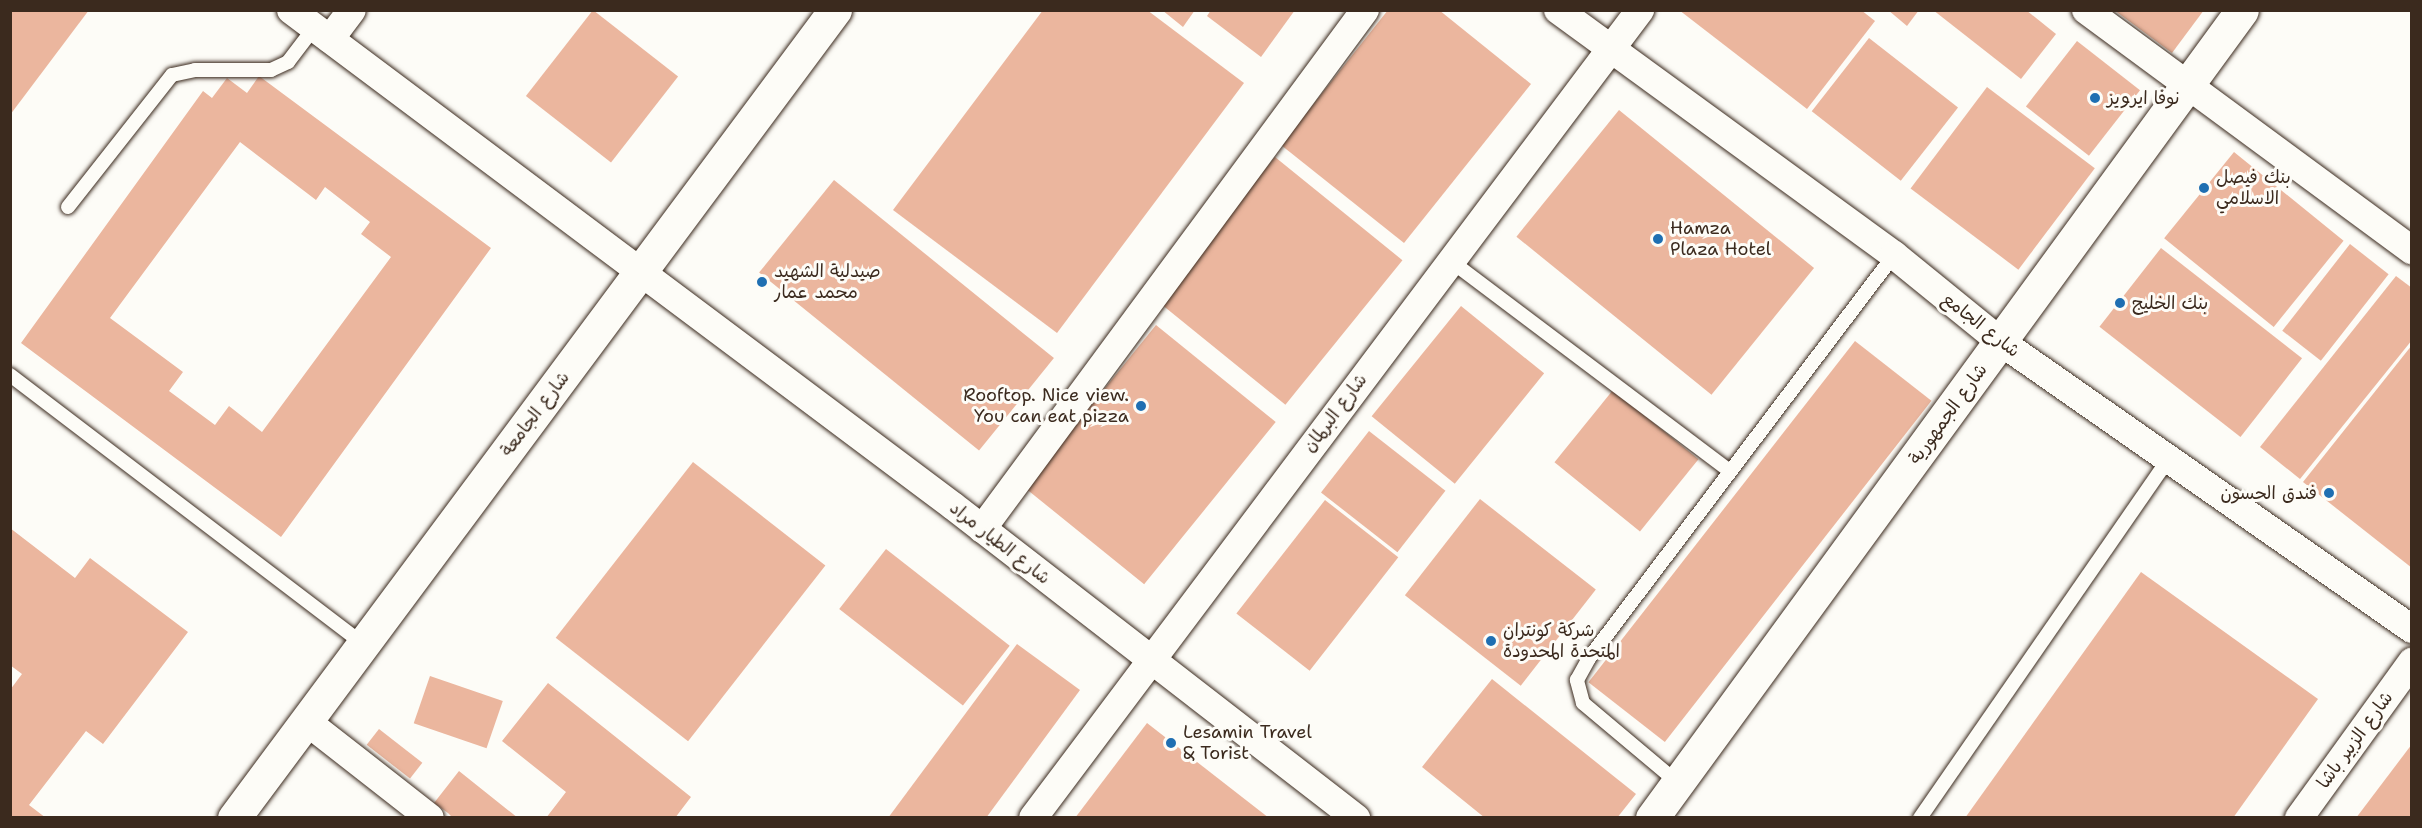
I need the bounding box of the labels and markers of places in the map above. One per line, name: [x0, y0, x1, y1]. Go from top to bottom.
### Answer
place label: نوفا ايرويز: [2107, 87, 2180, 109]
marker: نوفا ايرويز: [2088, 91, 2102, 105]
place label: بنك فيصل الاسلامي: [2216, 167, 2291, 210]
marker: بنك فيصل الاسلامي: [2197, 181, 2211, 195]
place label: Hamza Plaza Hotel: [1670, 218, 1771, 260]
marker: Hamza Plaza Hotel: [1651, 232, 1665, 246]
place label: صيدلية الشهيد محمد عمار: [774, 261, 881, 304]
marker: صيدلية الشهيد محمد عمار: [755, 275, 769, 289]
place label: بنك الخليج: [2132, 292, 2208, 314]
marker: بنك الخليج: [2113, 296, 2127, 310]
place label: Rooftop. Nice view. You can eat pizza: [963, 385, 1129, 428]
marker: Rooftop. Nice view. You can eat pizza: [1134, 399, 1148, 413]
place label: فندق الحسون: [2221, 482, 2317, 504]
marker: فندق الحسون: [2322, 486, 2336, 500]
place label: شركة كونتران المتحدة المحدودة: [1503, 620, 1620, 662]
marker: شركة كونتران المتحدة المحدودة: [1484, 634, 1498, 648]
place label: Lesamin Travel & Torist: [1183, 722, 1312, 764]
marker: Lesamin Travel & Torist: [1164, 736, 1178, 750]

